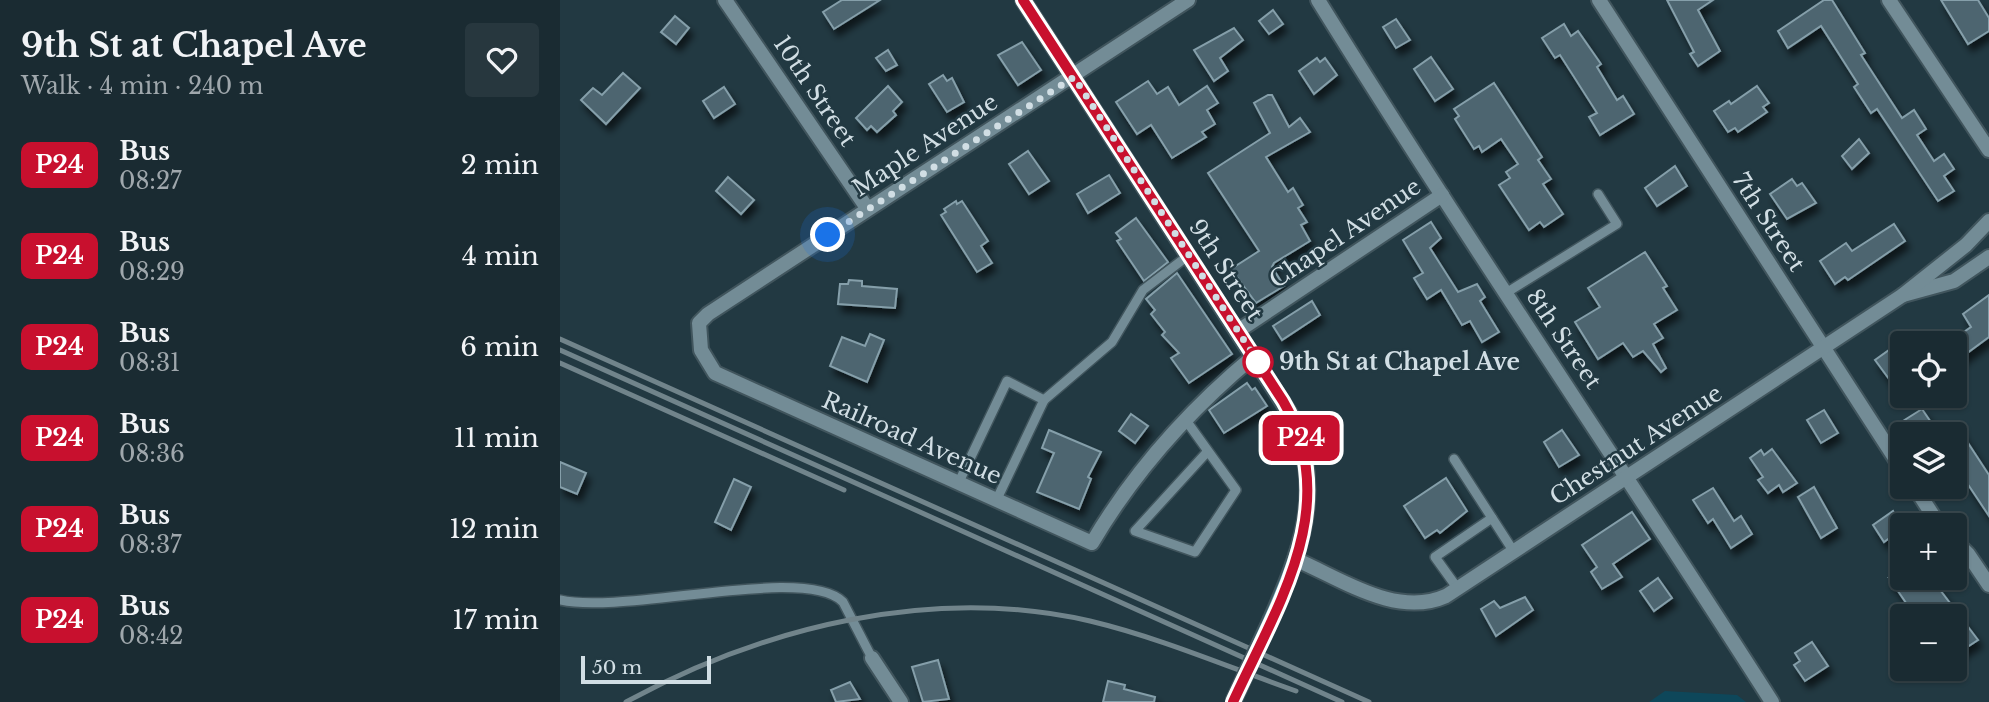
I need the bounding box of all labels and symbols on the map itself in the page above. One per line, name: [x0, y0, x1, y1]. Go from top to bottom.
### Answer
street label: 10th Street: [768, 31, 862, 152]
street label: Maple Avenue: [847, 88, 1003, 202]
street label: 7th Street: [1727, 167, 1811, 277]
street label: Chapel Avenue: [1264, 172, 1426, 294]
street label: 9th Street: [1183, 214, 1269, 326]
your location: [810, 217, 845, 252]
street label: 8th Street: [1520, 284, 1608, 394]
marker: 9th St at Chapel Ave: [1243, 347, 1273, 377]
place label: 9th St at Chapel Ave: [1279, 348, 1520, 376]
street label: Chestnut Avenue: [1545, 379, 1727, 511]
street label: Railroad Avenue: [818, 386, 1006, 490]
line badge: P24: [1261, 415, 1341, 461]
scale bar: [581, 653, 710, 685]

